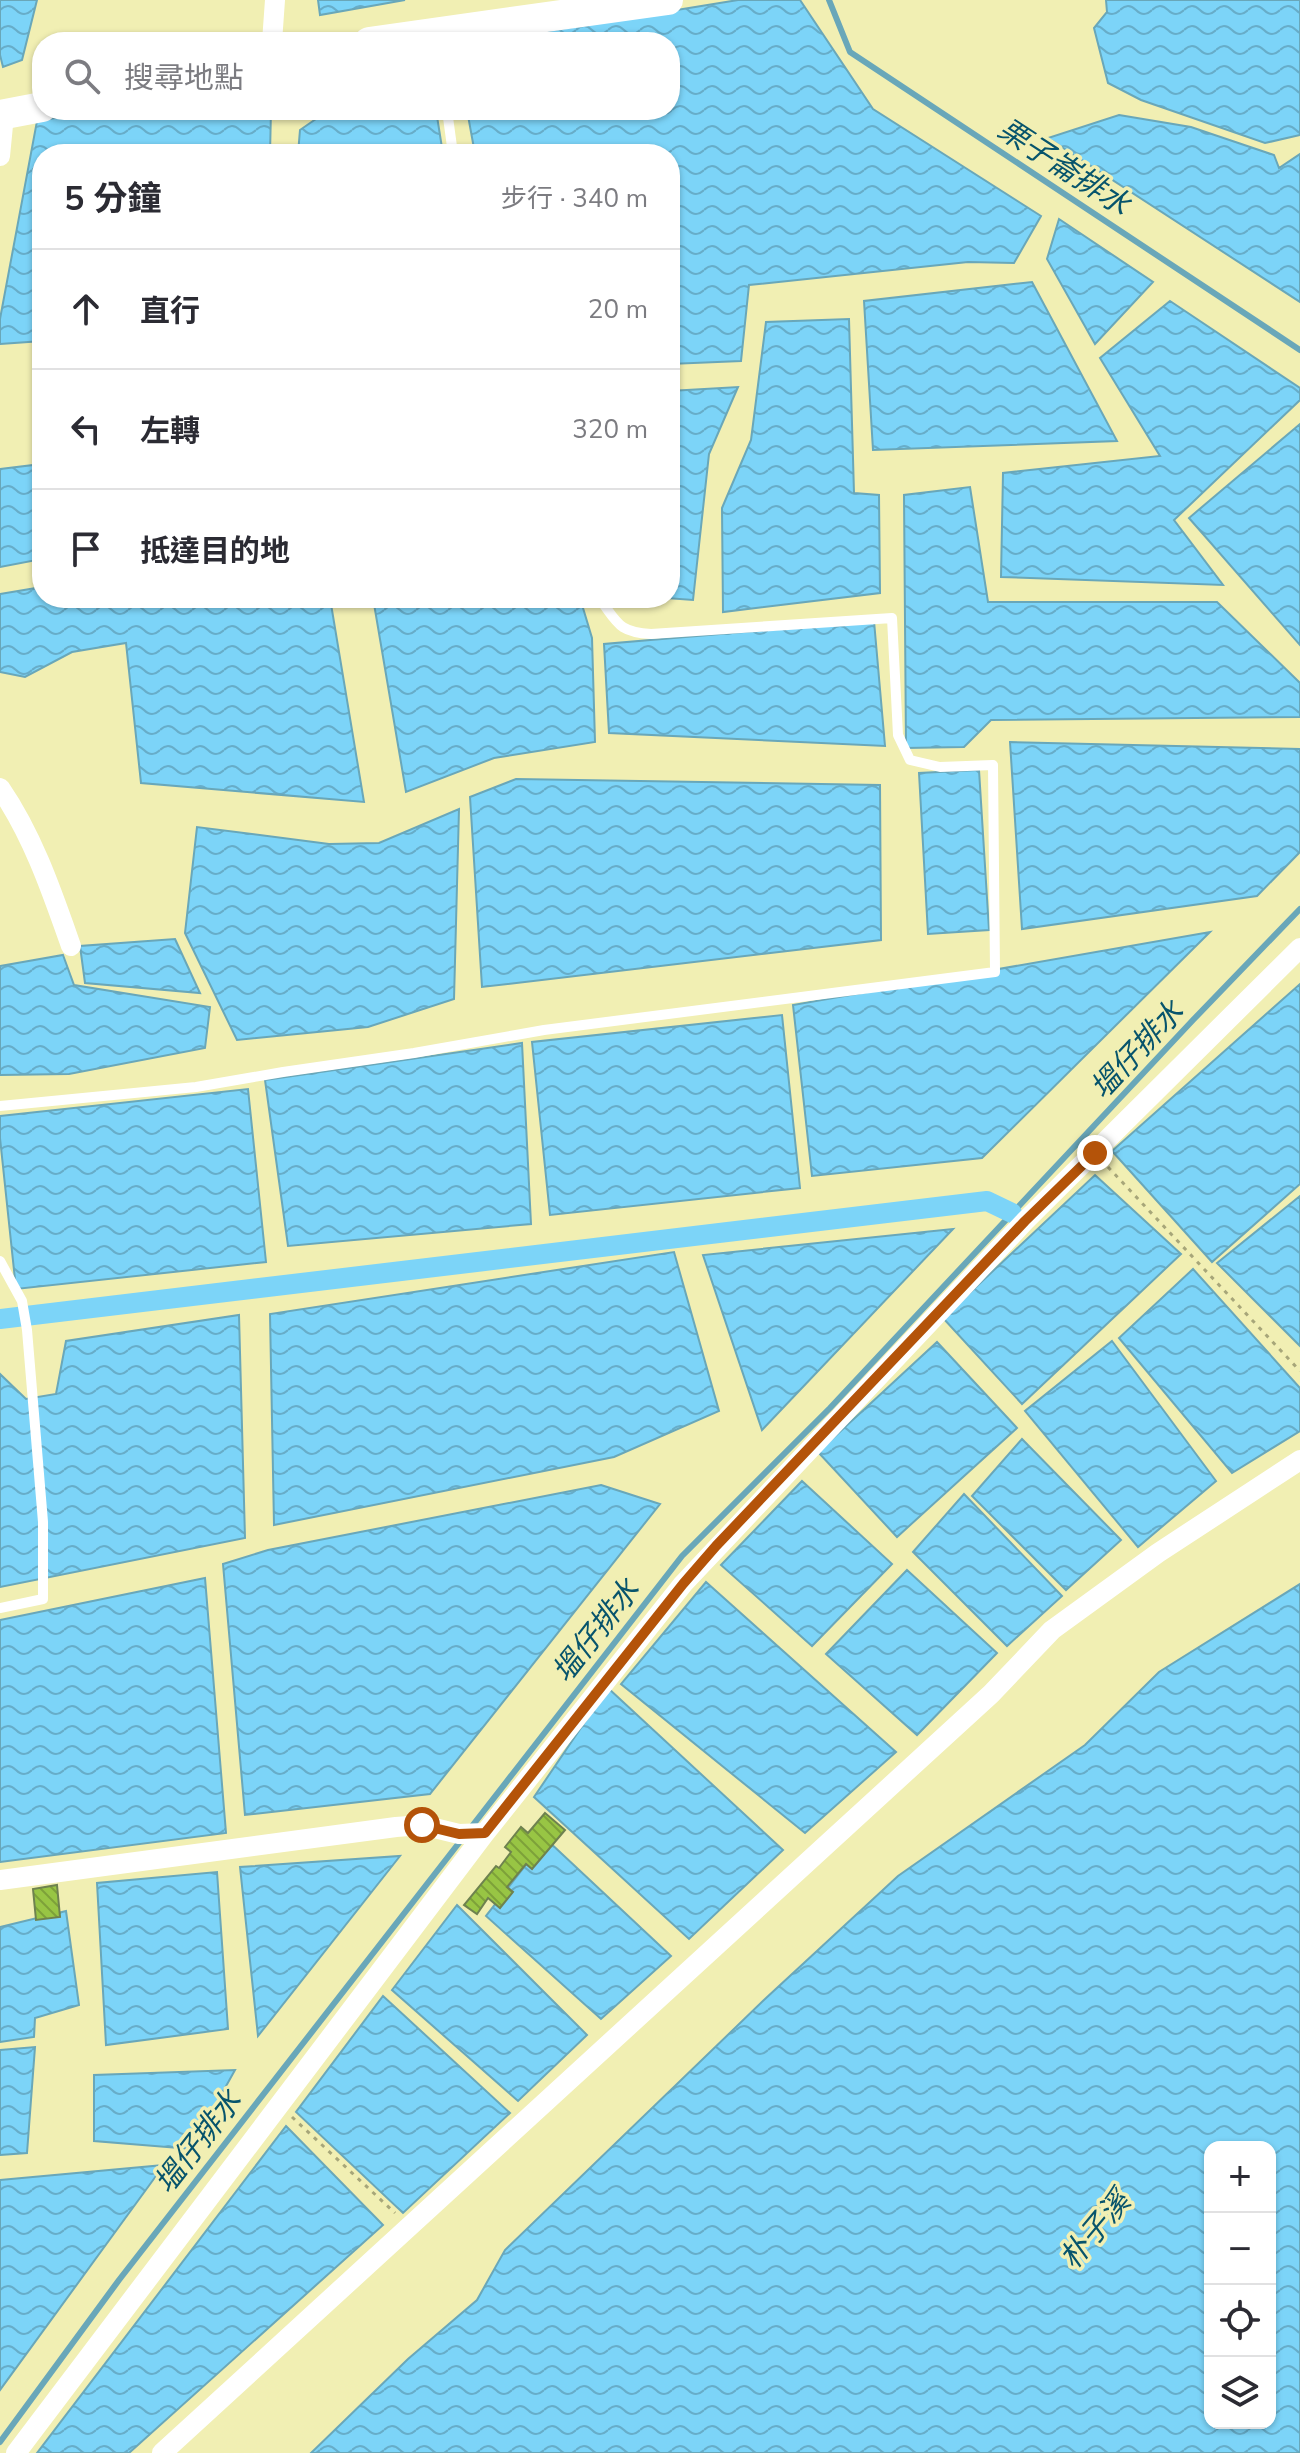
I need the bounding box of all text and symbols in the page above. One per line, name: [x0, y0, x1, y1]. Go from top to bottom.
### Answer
search box: [32, 32, 680, 120]
icon: search: [60, 54, 104, 98]
text: 搜尋地點: [124, 58, 244, 99]
water label: 栗子崙排水: [990, 109, 1139, 227]
text: 5 分鐘: [64, 176, 162, 222]
text: 步行 · 340 m: [501, 181, 648, 216]
icon: ahead: [64, 287, 108, 331]
text: 直行: [140, 291, 200, 332]
text: 20 m: [588, 292, 648, 327]
icon: left: [64, 407, 108, 451]
text: 左轉: [140, 411, 200, 452]
text: 320 m: [572, 412, 648, 447]
icon: arrive: [64, 527, 108, 571]
text: 抵達目的地: [140, 531, 290, 572]
water label: 塭仔排水: [1081, 991, 1195, 1108]
route end: [1077, 1135, 1113, 1171]
water label: 塭仔排水: [543, 1570, 651, 1691]
route start: [404, 1807, 440, 1843]
water label: 塭仔排水: [145, 2081, 253, 2202]
map controls: [1204, 2141, 1276, 2429]
button: +: [1204, 2141, 1276, 2213]
water label: 朴子溪: [1051, 2180, 1143, 2278]
button: −: [1204, 2213, 1276, 2285]
button: locate: [1204, 2285, 1276, 2357]
button: layers: [1204, 2357, 1276, 2429]

